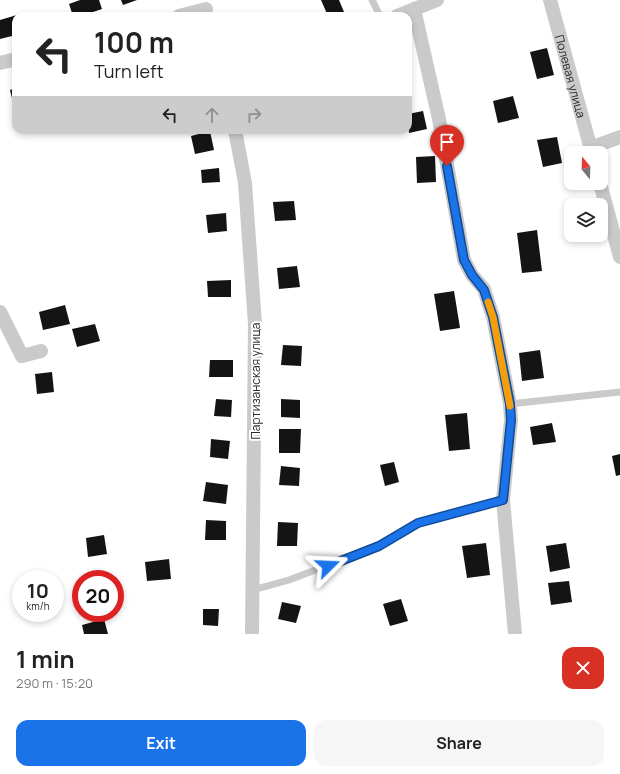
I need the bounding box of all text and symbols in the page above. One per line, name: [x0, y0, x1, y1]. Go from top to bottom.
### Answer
text: 100 m: [94, 23, 174, 61]
icon: left: [28, 28, 80, 80]
street label: Полевая улица: [551, 33, 590, 120]
text: Turn left: [94, 59, 164, 83]
icon: left: [159, 104, 181, 126]
icon: ahead: [201, 104, 223, 126]
icon: right: [243, 104, 265, 126]
pin: [430, 125, 464, 166]
icon: arrive: [436, 131, 458, 153]
north arrow: [564, 146, 608, 190]
map controls: [564, 146, 608, 242]
button: layers: [564, 198, 608, 242]
street label: Партизанская улица: [247, 322, 264, 440]
position arrow: [307, 545, 349, 587]
speed limit sign: 20: [72, 570, 124, 622]
text: 10: [27, 577, 49, 604]
text: km/h: [26, 599, 50, 613]
text: 1 min: [16, 642, 75, 675]
button: close: [562, 647, 604, 689]
text: 290 m · 15:20: [16, 674, 93, 692]
button: Exit: [16, 720, 306, 766]
button: Share: [314, 720, 604, 766]

